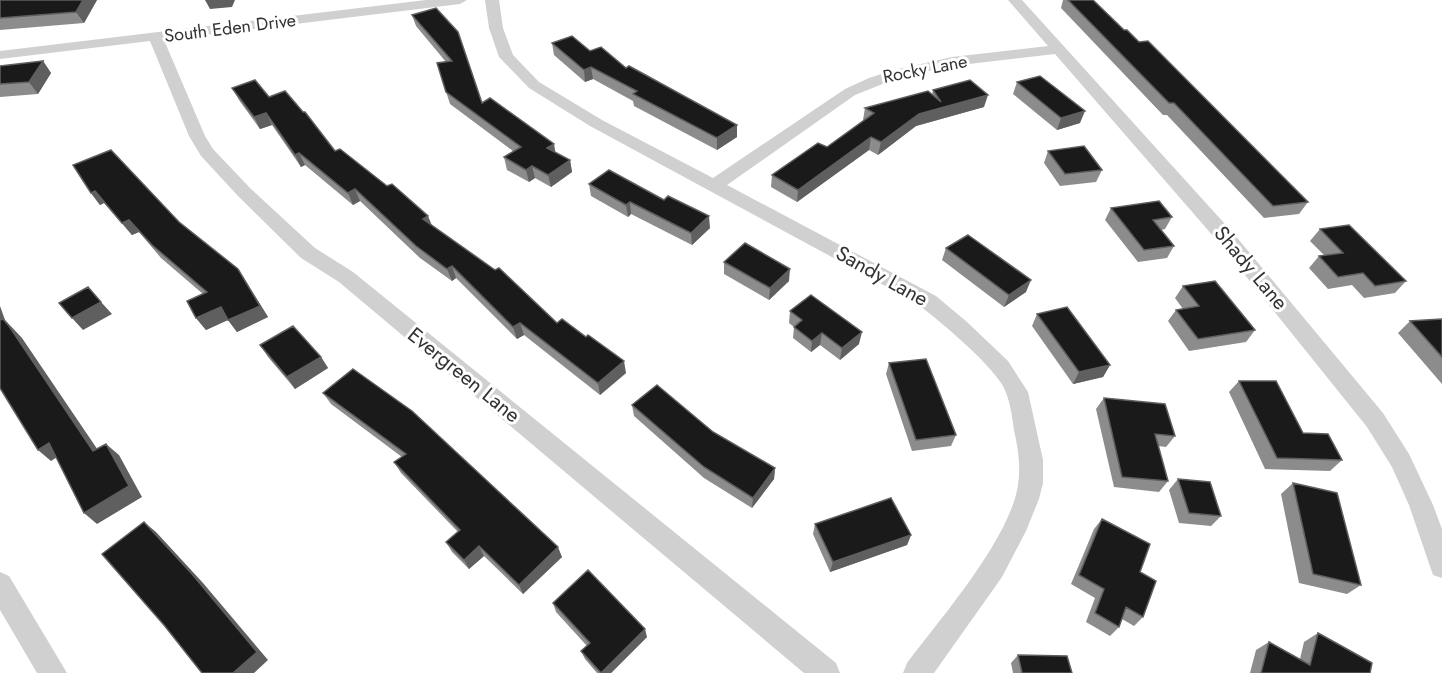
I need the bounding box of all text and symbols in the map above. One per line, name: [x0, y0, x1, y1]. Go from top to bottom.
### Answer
street label: South Eden Drive: [163, 7, 297, 49]
street label: Rocky Lane: [881, 48, 969, 90]
street label: Shady Lane: [1207, 219, 1295, 317]
street label: Sandy Lane: [830, 238, 934, 314]
street label: Evergreen Lane: [401, 320, 527, 430]

